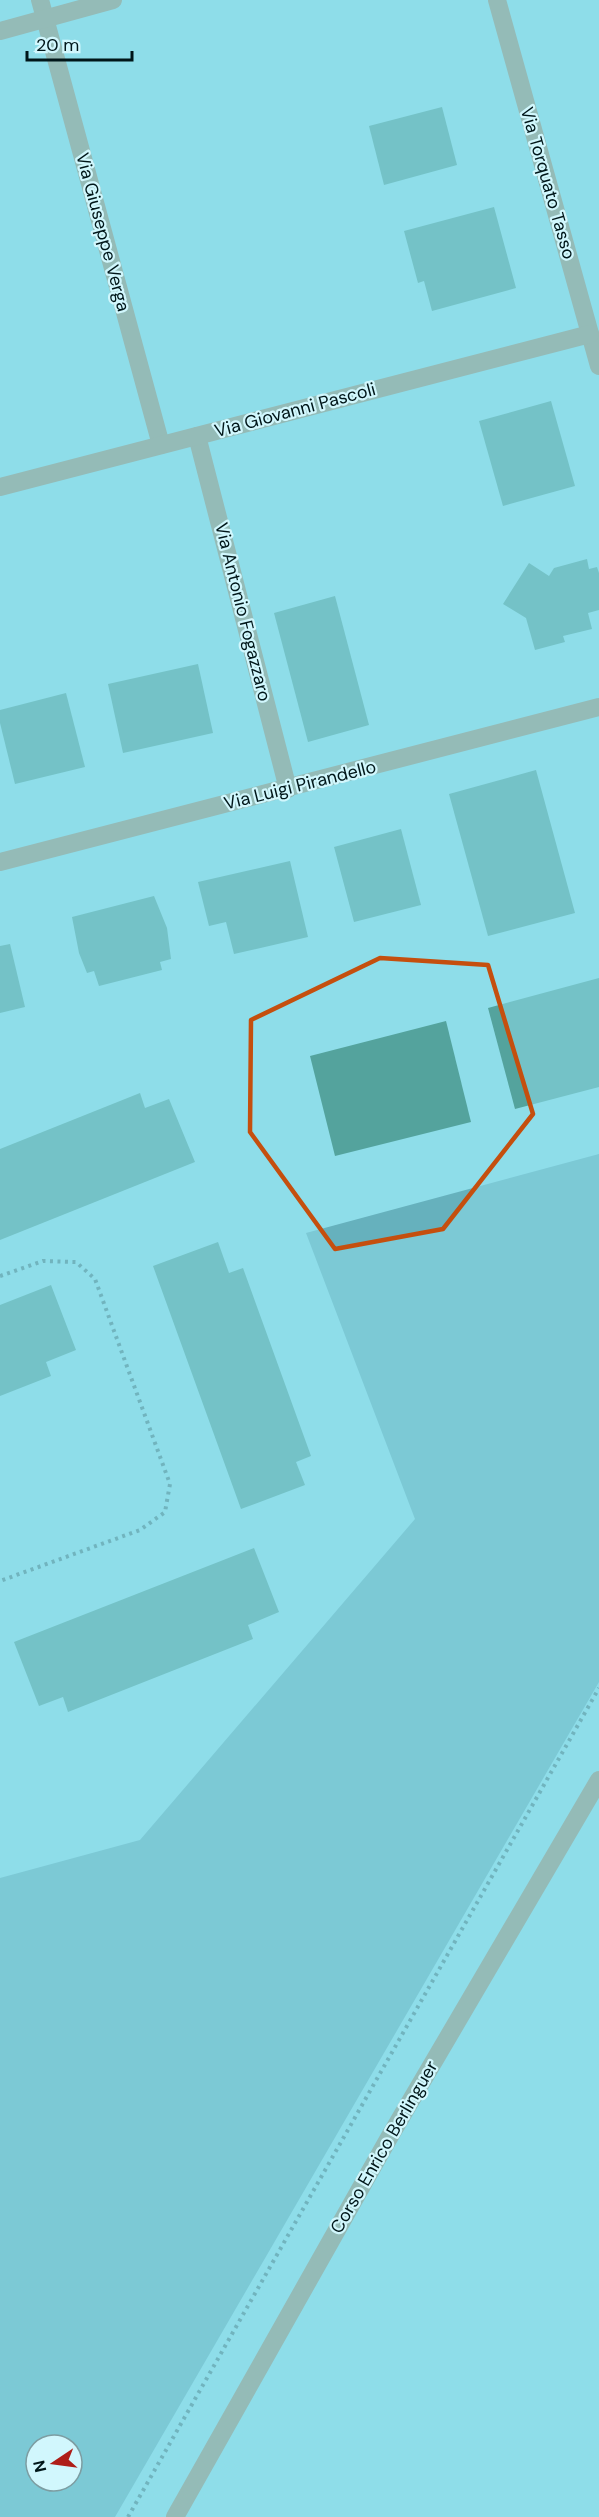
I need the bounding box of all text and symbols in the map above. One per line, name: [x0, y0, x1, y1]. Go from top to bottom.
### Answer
scale bar: [27, 24, 132, 62]
text: 20 m: [36, 33, 79, 57]
street label: Via Torquato Tasso: [515, 104, 581, 262]
street label: Via Giuseppe Verga: [70, 150, 136, 314]
street label: Via Giovanni Pascoli: [212, 377, 378, 443]
street label: Via Antonio Fogazzaro: [209, 520, 277, 704]
street label: Via Luigi Pirandello: [221, 754, 379, 816]
street label: Corso Enrico Berlinguer: [325, 2056, 443, 2238]
north arrow: [24, 2433, 84, 2493]
text: N: [28, 2458, 51, 2474]

